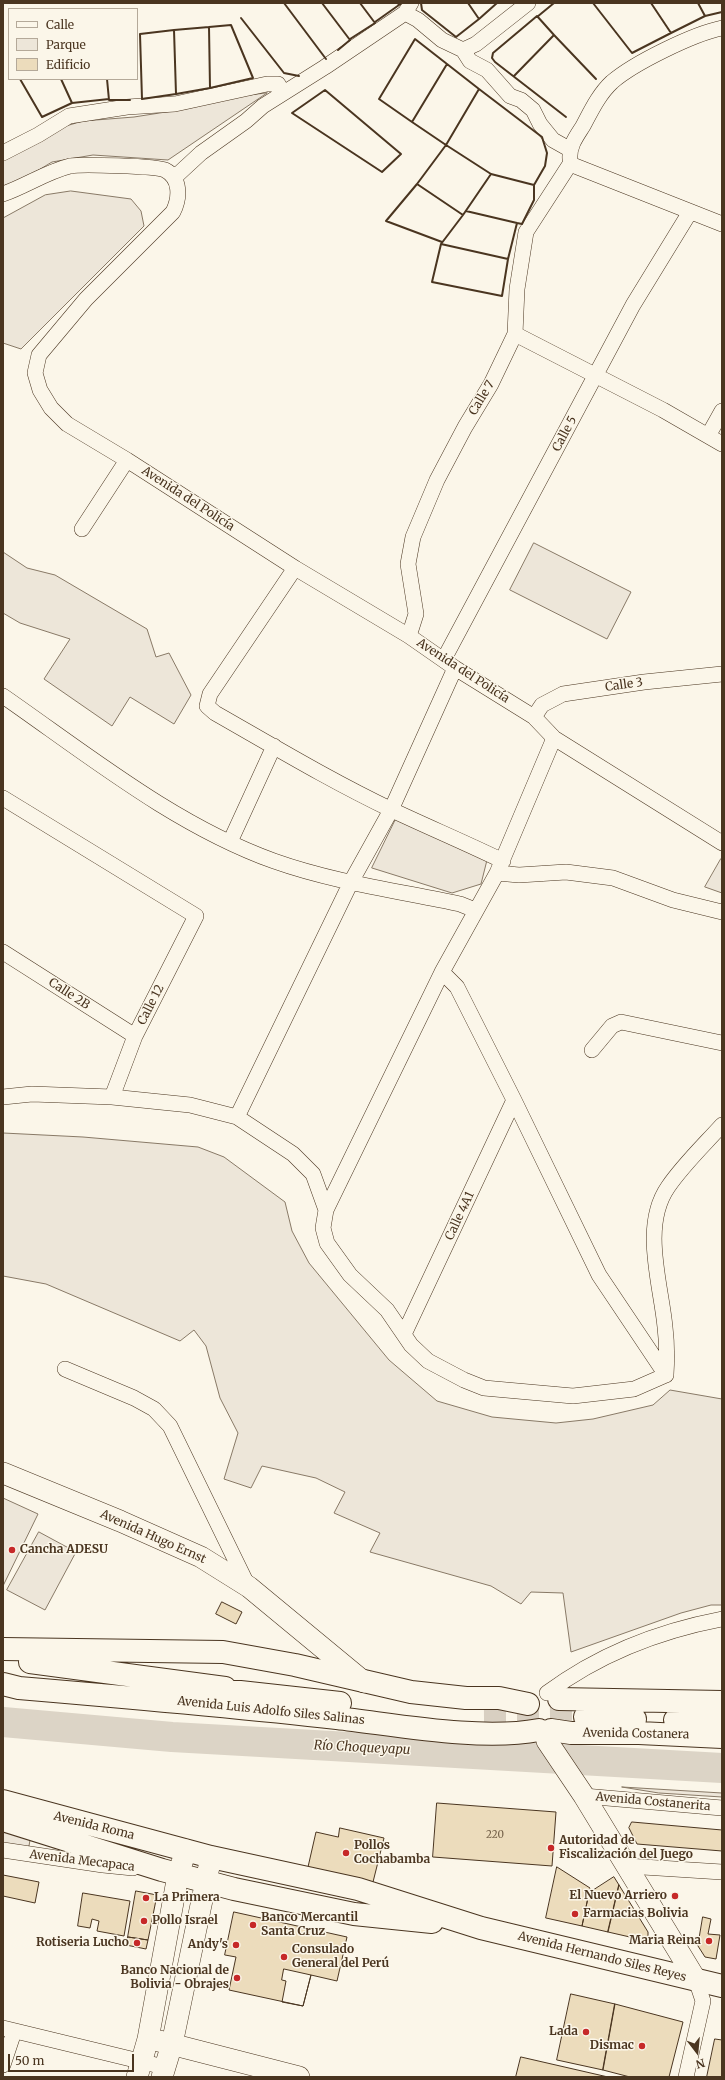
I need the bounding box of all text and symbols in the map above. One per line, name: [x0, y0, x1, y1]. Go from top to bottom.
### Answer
legend: [8, 8, 138, 80]
text: Calle: [46, 17, 74, 32]
text: Parque: [46, 37, 86, 52]
text: Edificio: [46, 57, 90, 72]
street label: Calle 7: [466, 378, 498, 418]
street label: Calle 5: [550, 414, 580, 454]
street label: Avenida del Policía: [139, 464, 237, 534]
street label: Avenida del Policía: [414, 636, 512, 706]
street label: Calle 3: [604, 675, 644, 695]
street label: Calle 2B: [46, 975, 92, 1013]
street label: Calle 12: [135, 982, 167, 1028]
street label: Calle 4A1: [442, 1189, 478, 1243]
street label: Avenida Hugo Ernst: [98, 1507, 208, 1567]
place label: Cancha ADESU: [20, 1543, 108, 1557]
marker: Cancha ADESU: [7, 1545, 17, 1555]
street label: Avenida Luis Adolfo Siles Salinas: [177, 1694, 365, 1728]
street label: Avenida Costanera: [583, 1726, 689, 1742]
water label: Río Choqueyapu: [313, 1738, 411, 1758]
street label: Avenida Costanerita: [595, 1790, 711, 1814]
street label: Avenida Roma: [52, 1809, 136, 1843]
house number: 220: [486, 1829, 504, 1841]
place label: Autoridad de Fiscalización del Juego: [559, 1834, 693, 1862]
place label: Pollos Cochabamba: [354, 1839, 430, 1867]
marker: Autoridad de Fiscalización del Juego: [546, 1843, 556, 1853]
street label: Avenida Mecapaca: [28, 1847, 136, 1875]
marker: Pollos Cochabamba: [341, 1848, 351, 1858]
place label: El Nuevo Arriero: [569, 1889, 667, 1903]
place label: La Primera: [154, 1891, 220, 1905]
marker: El Nuevo Arriero: [670, 1891, 680, 1901]
marker: La Primera: [141, 1893, 151, 1903]
place label: Farmacias Bolivia: [583, 1907, 688, 1921]
marker: Farmacias Bolivia: [570, 1909, 580, 1919]
place label: Banco Mercantil Santa Cruz: [261, 1911, 358, 1939]
place label: Pollo Israel: [152, 1914, 218, 1928]
marker: Pollo Israel: [139, 1916, 149, 1926]
marker: Banco Mercantil Santa Cruz: [248, 1920, 258, 1930]
street label: Avenida Hernando Siles Reyes: [516, 1929, 688, 1985]
place label: Maria Reina: [629, 1934, 701, 1948]
place label: Rotiseria Lucho: [36, 1936, 129, 1950]
marker: Maria Reina: [704, 1936, 714, 1946]
marker: Rotiseria Lucho: [132, 1938, 142, 1948]
place label: Andy's: [188, 1938, 228, 1952]
marker: Andy's: [231, 1940, 241, 1950]
place label: Consulado General del Perú: [292, 1943, 389, 1971]
marker: Consulado General del Perú: [279, 1952, 289, 1962]
place label: Banco Nacional de Bolivia - Obrajes: [121, 1964, 229, 1992]
marker: Banco Nacional de Bolivia - Obrajes: [232, 1973, 242, 1983]
place label: Lada: [549, 2025, 578, 2039]
marker: Lada: [581, 2027, 591, 2037]
north arrow: [677, 2032, 717, 2072]
place label: Dismac: [590, 2039, 634, 2053]
marker: Dismac: [637, 2041, 647, 2051]
scale bar: [10, 2046, 136, 2072]
text: 50 m: [15, 2053, 44, 2068]
text: N: [694, 2056, 706, 2071]

